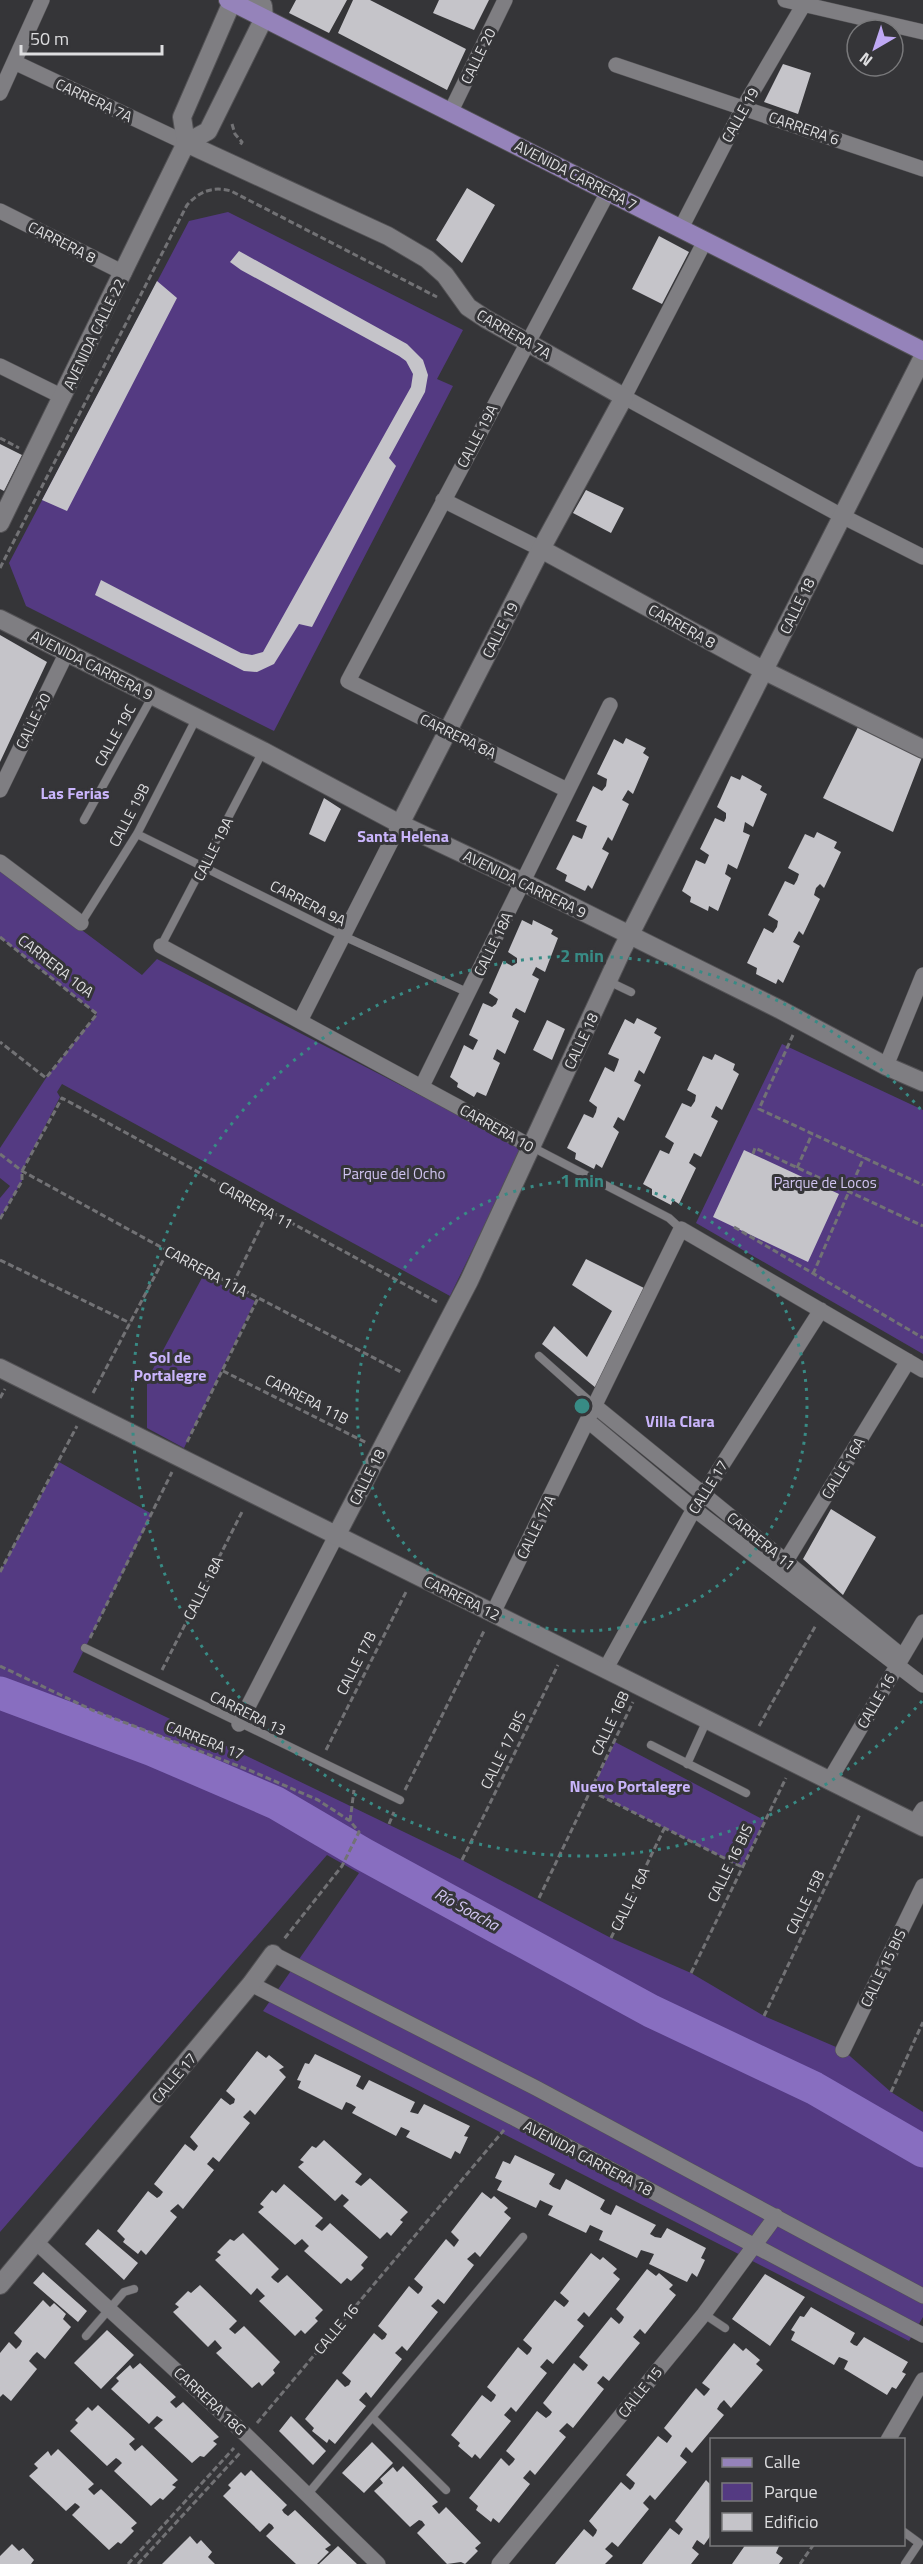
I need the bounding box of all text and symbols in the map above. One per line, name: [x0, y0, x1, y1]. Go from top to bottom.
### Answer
scale bar: [21, 18, 162, 56]
north arrow: [845, 18, 905, 78]
street label: CALLE 20: [455, 24, 501, 88]
text: 50 m: [30, 25, 69, 52]
text: N: [854, 47, 877, 72]
street label: CARRERA 7A: [52, 72, 136, 128]
street label: CALLE 19: [715, 83, 765, 147]
street label: CARRERA 6: [765, 105, 843, 151]
street label: AVENIDA CARRERA 7: [511, 134, 641, 216]
street label: CARRERA 8: [24, 215, 100, 269]
street label: AVENIDA CALLE 22: [57, 275, 131, 393]
street label: CARRERA 7A: [472, 303, 556, 365]
street label: CALLE 19A: [451, 400, 503, 472]
street label: CALLE 18: [774, 574, 820, 638]
street label: CALLE 19: [476, 598, 524, 662]
street label: CARRERA 8: [644, 598, 720, 654]
street label: AVENIDA CARRERA 9: [27, 624, 157, 706]
street label: CALLE 20: [10, 689, 56, 753]
street label: CALLE 19C: [88, 700, 142, 770]
street label: CARRERA 8A: [416, 708, 500, 764]
street label: CALLE 19B: [103, 779, 155, 851]
district label: Las Ferias: [41, 781, 110, 805]
street label: CALLE 19A: [187, 813, 239, 885]
district label: Santa Helena: [357, 824, 449, 848]
street label: AVENIDA CARRERA 9: [459, 844, 591, 924]
street label: CARRERA 9A: [266, 874, 350, 932]
street label: CALLE 18A: [468, 908, 518, 980]
street label: CARRERA 10A: [13, 929, 99, 1003]
text: 2 min: [560, 942, 604, 969]
street label: CALLE 18: [558, 1009, 604, 1073]
street label: CARRERA 10: [456, 1098, 538, 1158]
park label: Parque del Ocho: [343, 1162, 445, 1185]
text: 1 min: [560, 1167, 604, 1194]
park label: Parque de Locos: [773, 1171, 877, 1194]
street label: CARRERA 11: [215, 1175, 297, 1235]
street label: CARRERA 11A: [160, 1239, 252, 1303]
district label: Sol de Portalegre: [133, 1345, 207, 1387]
street label: CARRERA 11B: [261, 1368, 353, 1430]
centre of rings: [572, 1396, 592, 1416]
district label: Villa Clara: [645, 1409, 715, 1433]
street label: CALLE 16A: [815, 1433, 871, 1503]
street label: CALLE 18: [343, 1445, 391, 1509]
street label: CALLE 17: [682, 1456, 734, 1518]
street label: CALLE 17A: [511, 1491, 561, 1563]
street label: CARRERA 11: [722, 1506, 800, 1576]
street label: CALLE 18A: [177, 1552, 229, 1624]
street label: CARRERA 12: [420, 1570, 504, 1626]
street label: CALLE 17B: [330, 1627, 382, 1699]
street label: CALLE 16: [851, 1669, 901, 1733]
street label: CARRERA 13: [206, 1685, 290, 1741]
street label: CALLE 16B: [585, 1687, 635, 1759]
street label: CALLE 17 BIS: [474, 1707, 532, 1793]
street label: CARRERA 17: [163, 1715, 247, 1765]
district label: Nuevo Portalegre: [570, 1774, 690, 1798]
street label: CALLE 16 BIS: [701, 1820, 759, 1906]
street label: CALLE 16A: [605, 1863, 655, 1935]
street label: CALLE 15B: [780, 1866, 830, 1938]
water label: Río Soacha: [431, 1882, 504, 1937]
street label: CALLE 15 BIS: [854, 1925, 912, 2011]
street label: CALLE 17: [146, 2048, 202, 2108]
street label: AVENIDA CARRERA 18: [519, 2114, 657, 2202]
street label: CALLE 16: [308, 2299, 364, 2359]
street label: CARRERA 18G: [169, 2361, 251, 2441]
street label: CALLE 15: [612, 2361, 668, 2423]
legend: [710, 2438, 905, 2546]
text: Calle: [764, 2448, 800, 2475]
text: Parque: [764, 2478, 818, 2505]
text: Edificio: [764, 2508, 818, 2535]

